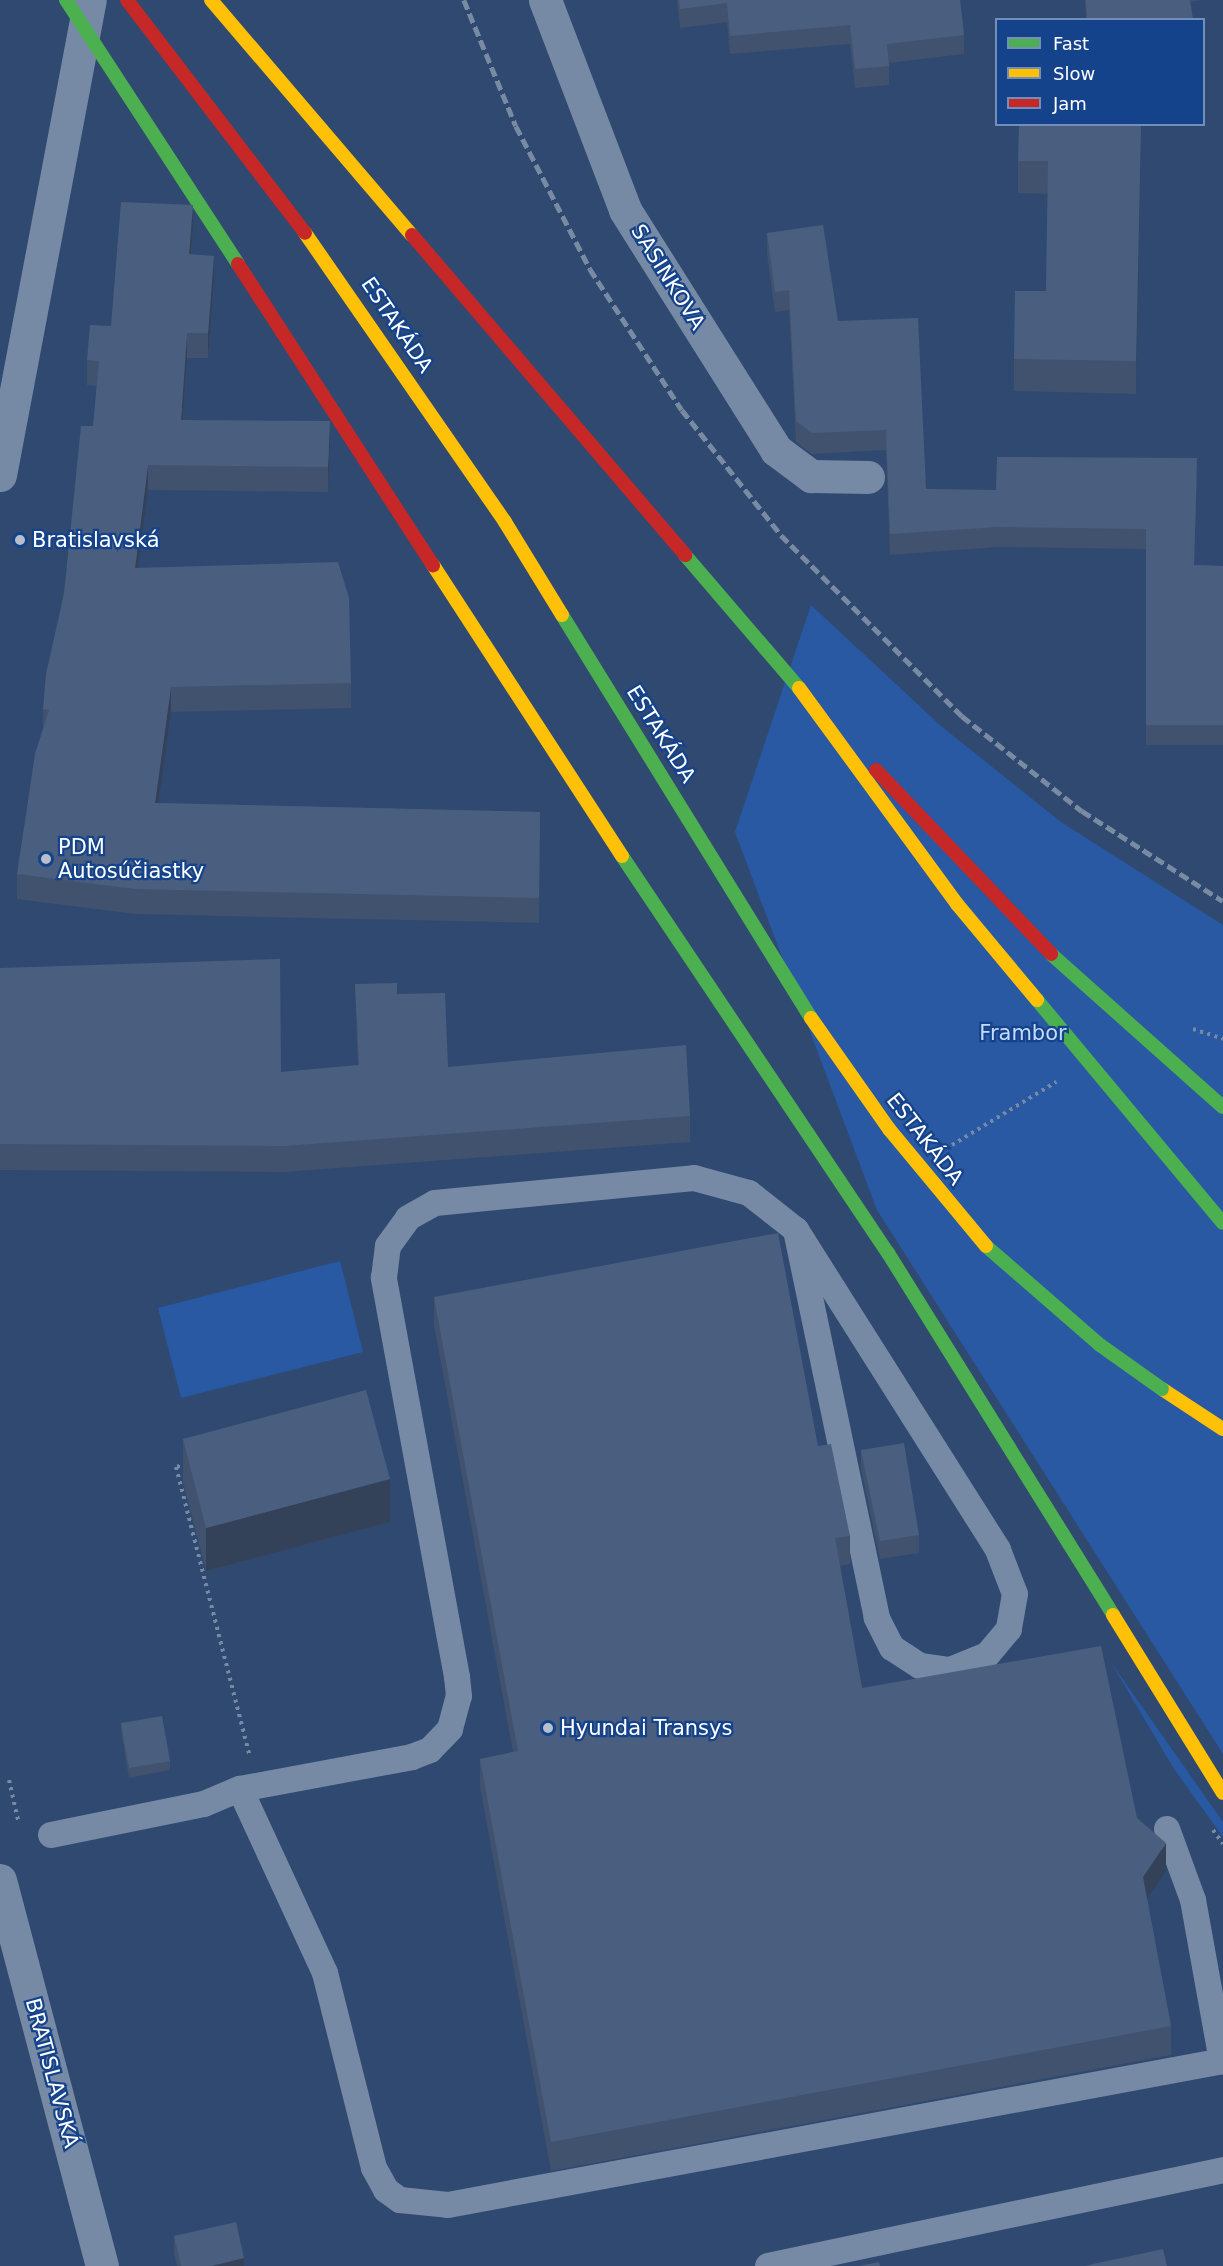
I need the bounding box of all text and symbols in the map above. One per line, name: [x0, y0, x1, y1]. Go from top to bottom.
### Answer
legend: [995, 18, 1205, 126]
text: Fast: [1053, 33, 1089, 54]
text: Slow: [1053, 63, 1095, 84]
text: Jam: [1053, 93, 1087, 114]
street label: SASINKOVA: [626, 220, 710, 334]
street label: ESTAKÁDA: [356, 272, 438, 378]
place label: Bratislavská: [32, 527, 160, 553]
marker: Bratislavská: [13, 533, 27, 547]
street label: ESTAKÁDA: [621, 681, 701, 787]
place label: PDM Autosúčiastky: [58, 834, 204, 884]
marker: PDM Autosúčiastky: [39, 852, 53, 866]
park label: Frambor: [979, 1020, 1067, 1046]
street label: ESTAKÁDA: [881, 1088, 969, 1190]
place label: Hyundai Transys: [560, 1715, 732, 1741]
marker: Hyundai Transys: [541, 1721, 555, 1735]
street label: BRATISLAVSKÁ: [20, 1995, 84, 2151]

